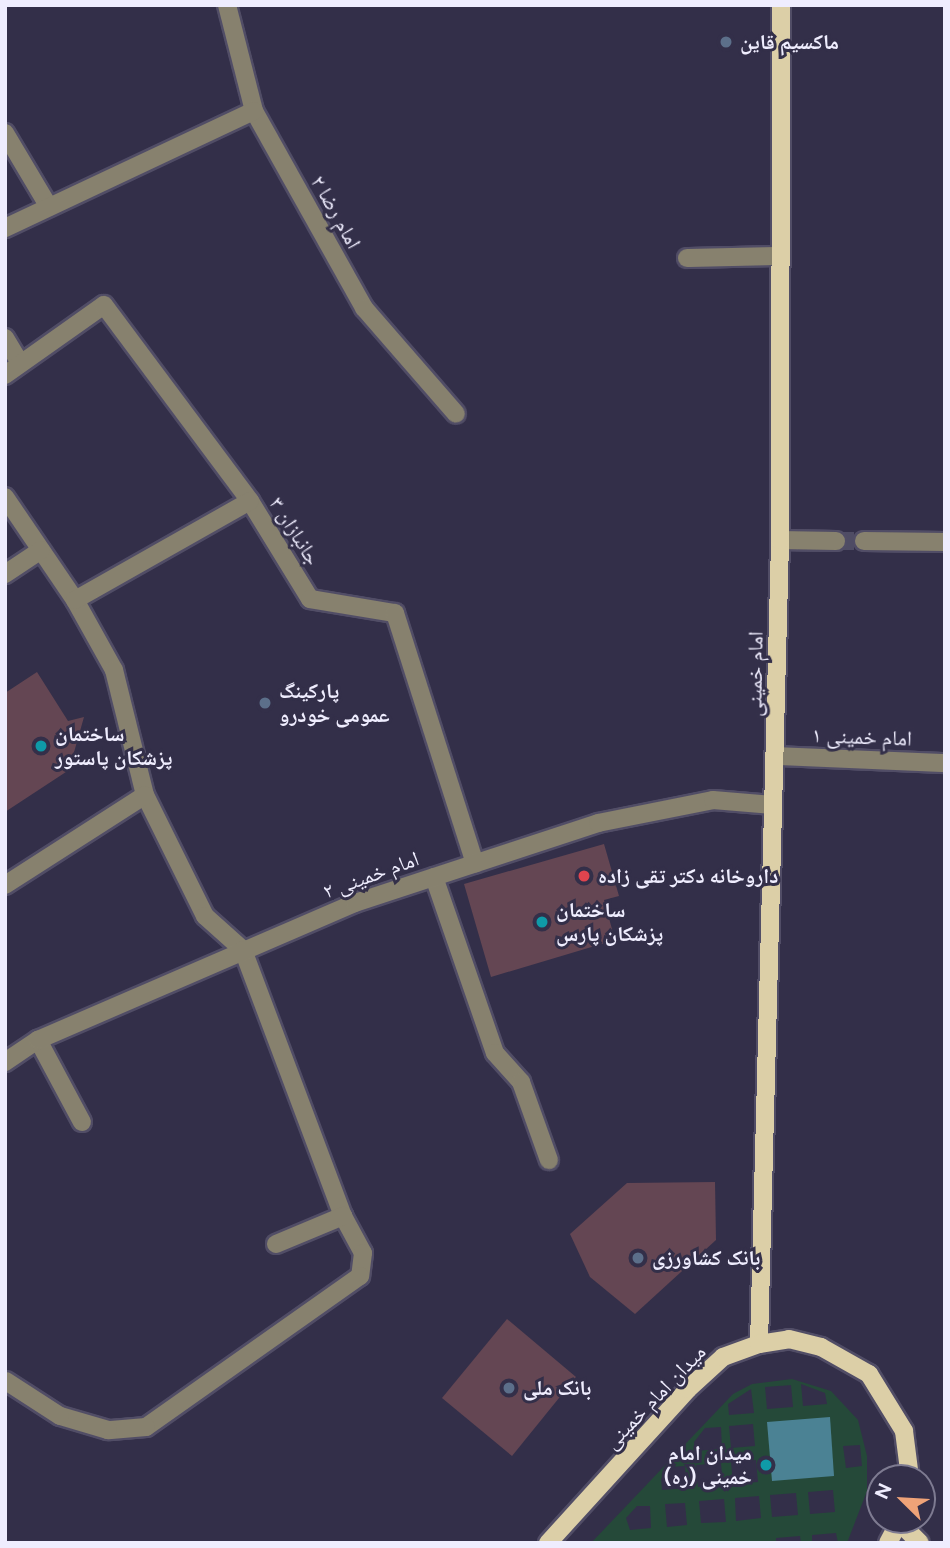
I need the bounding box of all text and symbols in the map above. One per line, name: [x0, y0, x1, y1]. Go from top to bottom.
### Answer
place label: ماکسیم قاین: [740, 29, 839, 55]
marker: ماکسیم قاین: [718, 34, 734, 50]
street label: امام رضا ۲: [306, 171, 366, 253]
street label: جانبازان ۳: [264, 492, 326, 570]
street label: امام خمینی: [742, 631, 768, 717]
place label: پارکینگ عمومی خودرو: [279, 678, 390, 728]
marker: پارکینگ عمومی خودرو: [257, 695, 273, 711]
place label: ساختمان پزشکان پاستور: [55, 721, 172, 771]
street label: امام خمینی ۱: [812, 723, 912, 751]
marker: ساختمان پزشکان پاستور: [33, 738, 49, 754]
street label: امام خمینی ۲: [320, 846, 422, 904]
place label: داروخانه دکتر تقی زاده: [598, 863, 778, 889]
marker: داروخانه دکتر تقی زاده: [576, 868, 592, 884]
place label: ساختمان پزشکان پارس: [556, 897, 663, 947]
marker: ساختمان پزشکان پارس: [534, 914, 550, 930]
place label: بانک کشاورزی: [652, 1245, 760, 1271]
marker: بانک کشاورزی: [630, 1250, 646, 1266]
street label: میدان امام خمینی: [599, 1340, 711, 1454]
place label: بانک ملی: [523, 1375, 591, 1401]
marker: بانک ملی: [501, 1380, 517, 1396]
place label: میدان امام خمینی (ره): [664, 1440, 752, 1490]
marker: میدان امام خمینی (ره): [758, 1457, 774, 1473]
north arrow: [866, 1464, 936, 1534]
text: N: [870, 1480, 897, 1502]

